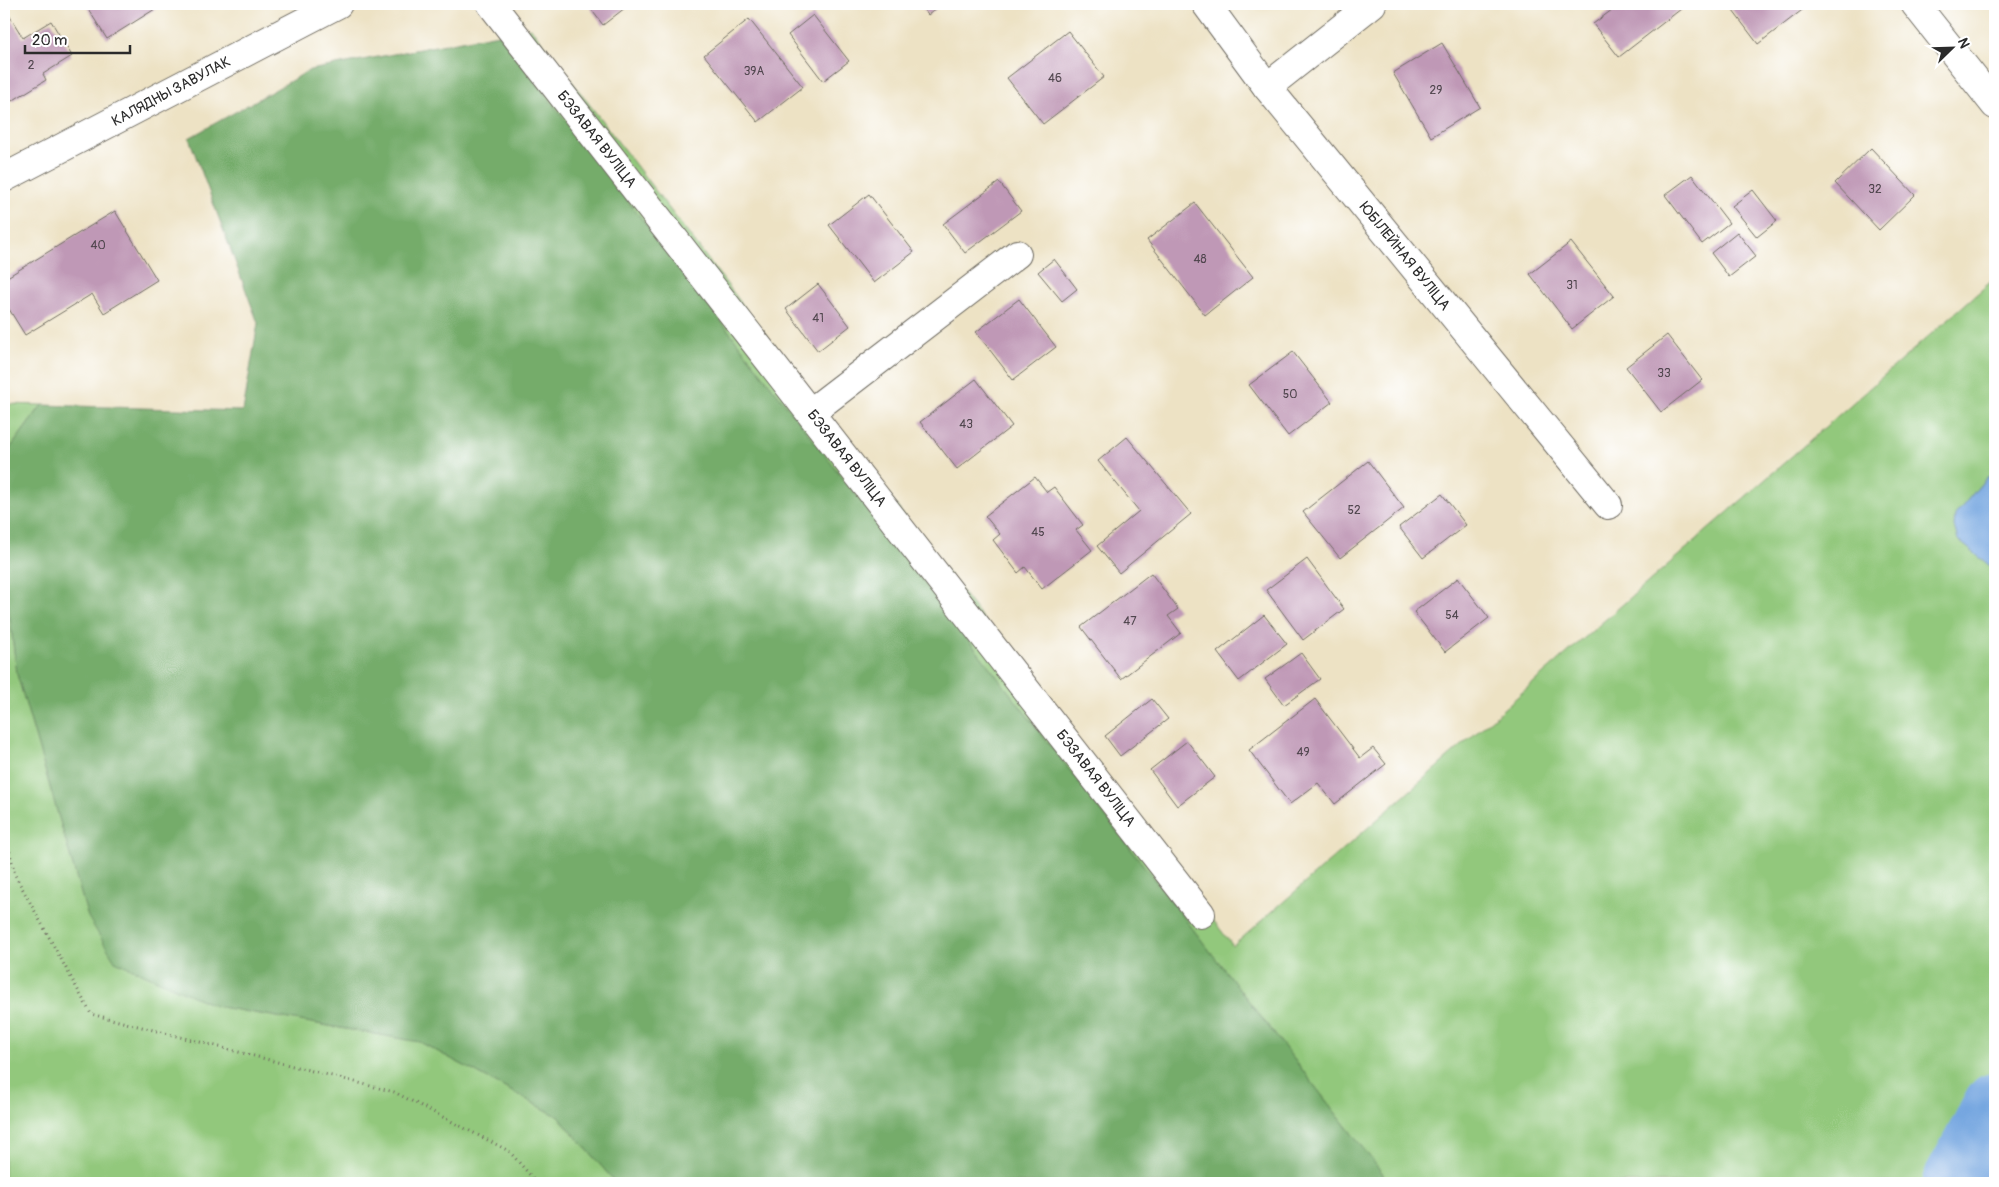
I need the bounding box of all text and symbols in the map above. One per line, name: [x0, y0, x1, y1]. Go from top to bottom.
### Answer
scale bar: [25, 22, 130, 54]
north arrow: [1926, 22, 1976, 72]
text: 20 m: [32, 31, 67, 50]
text: N: [1954, 35, 1973, 51]
street label: КАЛЯДНЫ ЗАВУЛАК: [108, 52, 234, 131]
house number: 2: [28, 58, 35, 73]
house number: 39А: [744, 64, 765, 79]
house number: 46: [1048, 71, 1062, 86]
house number: 29: [1430, 83, 1442, 98]
street label: БЭЗАВАЯ ВУЛІЦА: [553, 87, 641, 192]
house number: 32: [1868, 182, 1882, 197]
street label: ЮБІЛЕЙНАЯ ВУЛІЦА: [1355, 198, 1454, 315]
house number: 40: [90, 238, 106, 253]
house number: 48: [1193, 252, 1207, 267]
house number: 31: [1566, 278, 1578, 293]
house number: 41: [812, 311, 824, 326]
house number: 33: [1657, 366, 1671, 381]
house number: 50: [1283, 387, 1297, 402]
street label: БЭЗАВАЯ ВУЛІЦА: [803, 406, 891, 511]
house number: 43: [959, 417, 973, 432]
house number: 52: [1347, 503, 1361, 518]
house number: 45: [1031, 525, 1045, 540]
house number: 54: [1445, 608, 1459, 623]
house number: 47: [1123, 614, 1137, 629]
street label: БЭЗАВАЯ ВУЛІЦА: [1052, 726, 1140, 831]
house number: 49: [1296, 745, 1310, 760]

